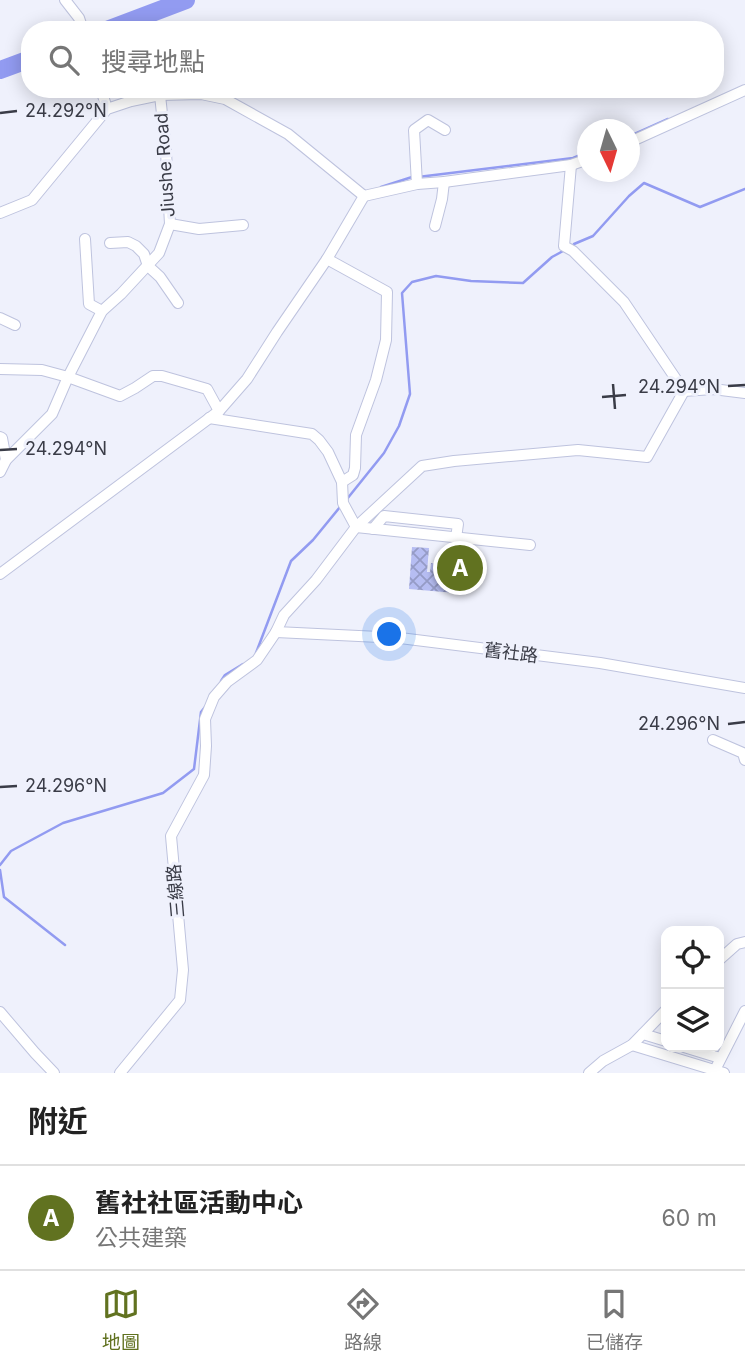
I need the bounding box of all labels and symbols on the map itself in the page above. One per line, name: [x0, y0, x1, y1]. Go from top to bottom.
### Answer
text: 24.292°N: [25, 100, 107, 121]
street label: Jiushe Road: [150, 112, 179, 218]
north arrow: [577, 119, 640, 182]
text: 24.294°N: [638, 376, 720, 397]
text: 24.294°N: [25, 438, 107, 459]
pin: A: [437, 542, 483, 594]
your location: [372, 617, 406, 651]
street label: 舊社路: [483, 639, 539, 666]
text: 24.296°N: [638, 713, 720, 734]
text: 24.296°N: [25, 775, 107, 796]
street label: 三線路: [163, 863, 188, 919]

